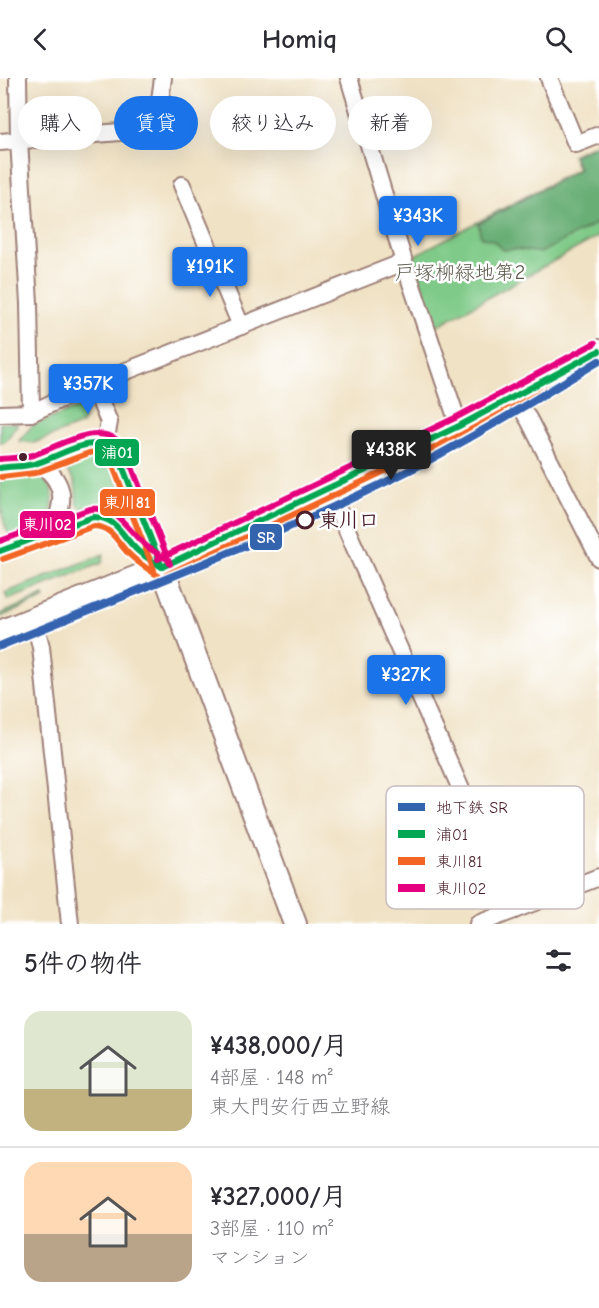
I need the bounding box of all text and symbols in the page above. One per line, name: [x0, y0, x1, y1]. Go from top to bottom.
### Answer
icon: back: [24, 23, 57, 56]
icon: search: [542, 23, 575, 56]
text: Homiq: [262, 24, 337, 55]
chip: 購入: [18, 96, 102, 150]
chip: 賃貸: [114, 96, 198, 150]
chip: 絞り込み: [210, 96, 336, 150]
chip: 新着: [348, 96, 432, 150]
pin: ¥343K: [376, 196, 460, 247]
text: ¥343K: [393, 204, 443, 227]
pin: ¥191K: [168, 247, 252, 298]
text: ¥191K: [186, 255, 234, 278]
park label: 戸塚柳緑地第2: [395, 261, 525, 284]
pin: ¥357K: [46, 364, 130, 415]
text: ¥357K: [63, 372, 113, 395]
pin: ¥438K: [349, 430, 433, 481]
line badge: 浦01: [94, 438, 140, 467]
text: ¥438K: [366, 438, 416, 461]
text: 浦01: [101, 444, 133, 462]
unlabelled marker: [17, 451, 29, 463]
line badge: 東川81: [99, 488, 156, 517]
text: 東川81: [104, 494, 150, 512]
place label: 東川口: [319, 509, 379, 532]
line badge: 東川02: [19, 510, 76, 539]
marker: 東川口: [296, 511, 314, 529]
text: 東川02: [22, 516, 72, 534]
line badge: SR: [249, 523, 283, 551]
text: SR: [257, 529, 276, 547]
pin: ¥327K: [364, 655, 448, 706]
text: ¥327K: [381, 663, 431, 686]
legend: [386, 786, 584, 909]
text: 地下鉄 SR: [436, 799, 508, 817]
text: 浦01: [436, 826, 468, 844]
text: 東川81: [436, 853, 483, 871]
text: 東川02: [436, 880, 486, 898]
icon: filters: [542, 944, 575, 977]
text: 5件の物件: [24, 949, 142, 979]
text: ¥438,000/月: [210, 1031, 348, 1061]
icon: home: [72, 1035, 144, 1107]
text: 4部屋 · 148 m²: [210, 1066, 333, 1089]
text: 東大門安行西立野線: [210, 1095, 390, 1118]
text: ¥327,000/月: [210, 1182, 347, 1212]
icon: home: [72, 1186, 144, 1258]
text: 3部屋 · 110 m²: [210, 1217, 333, 1240]
text: マンション: [210, 1246, 309, 1269]

